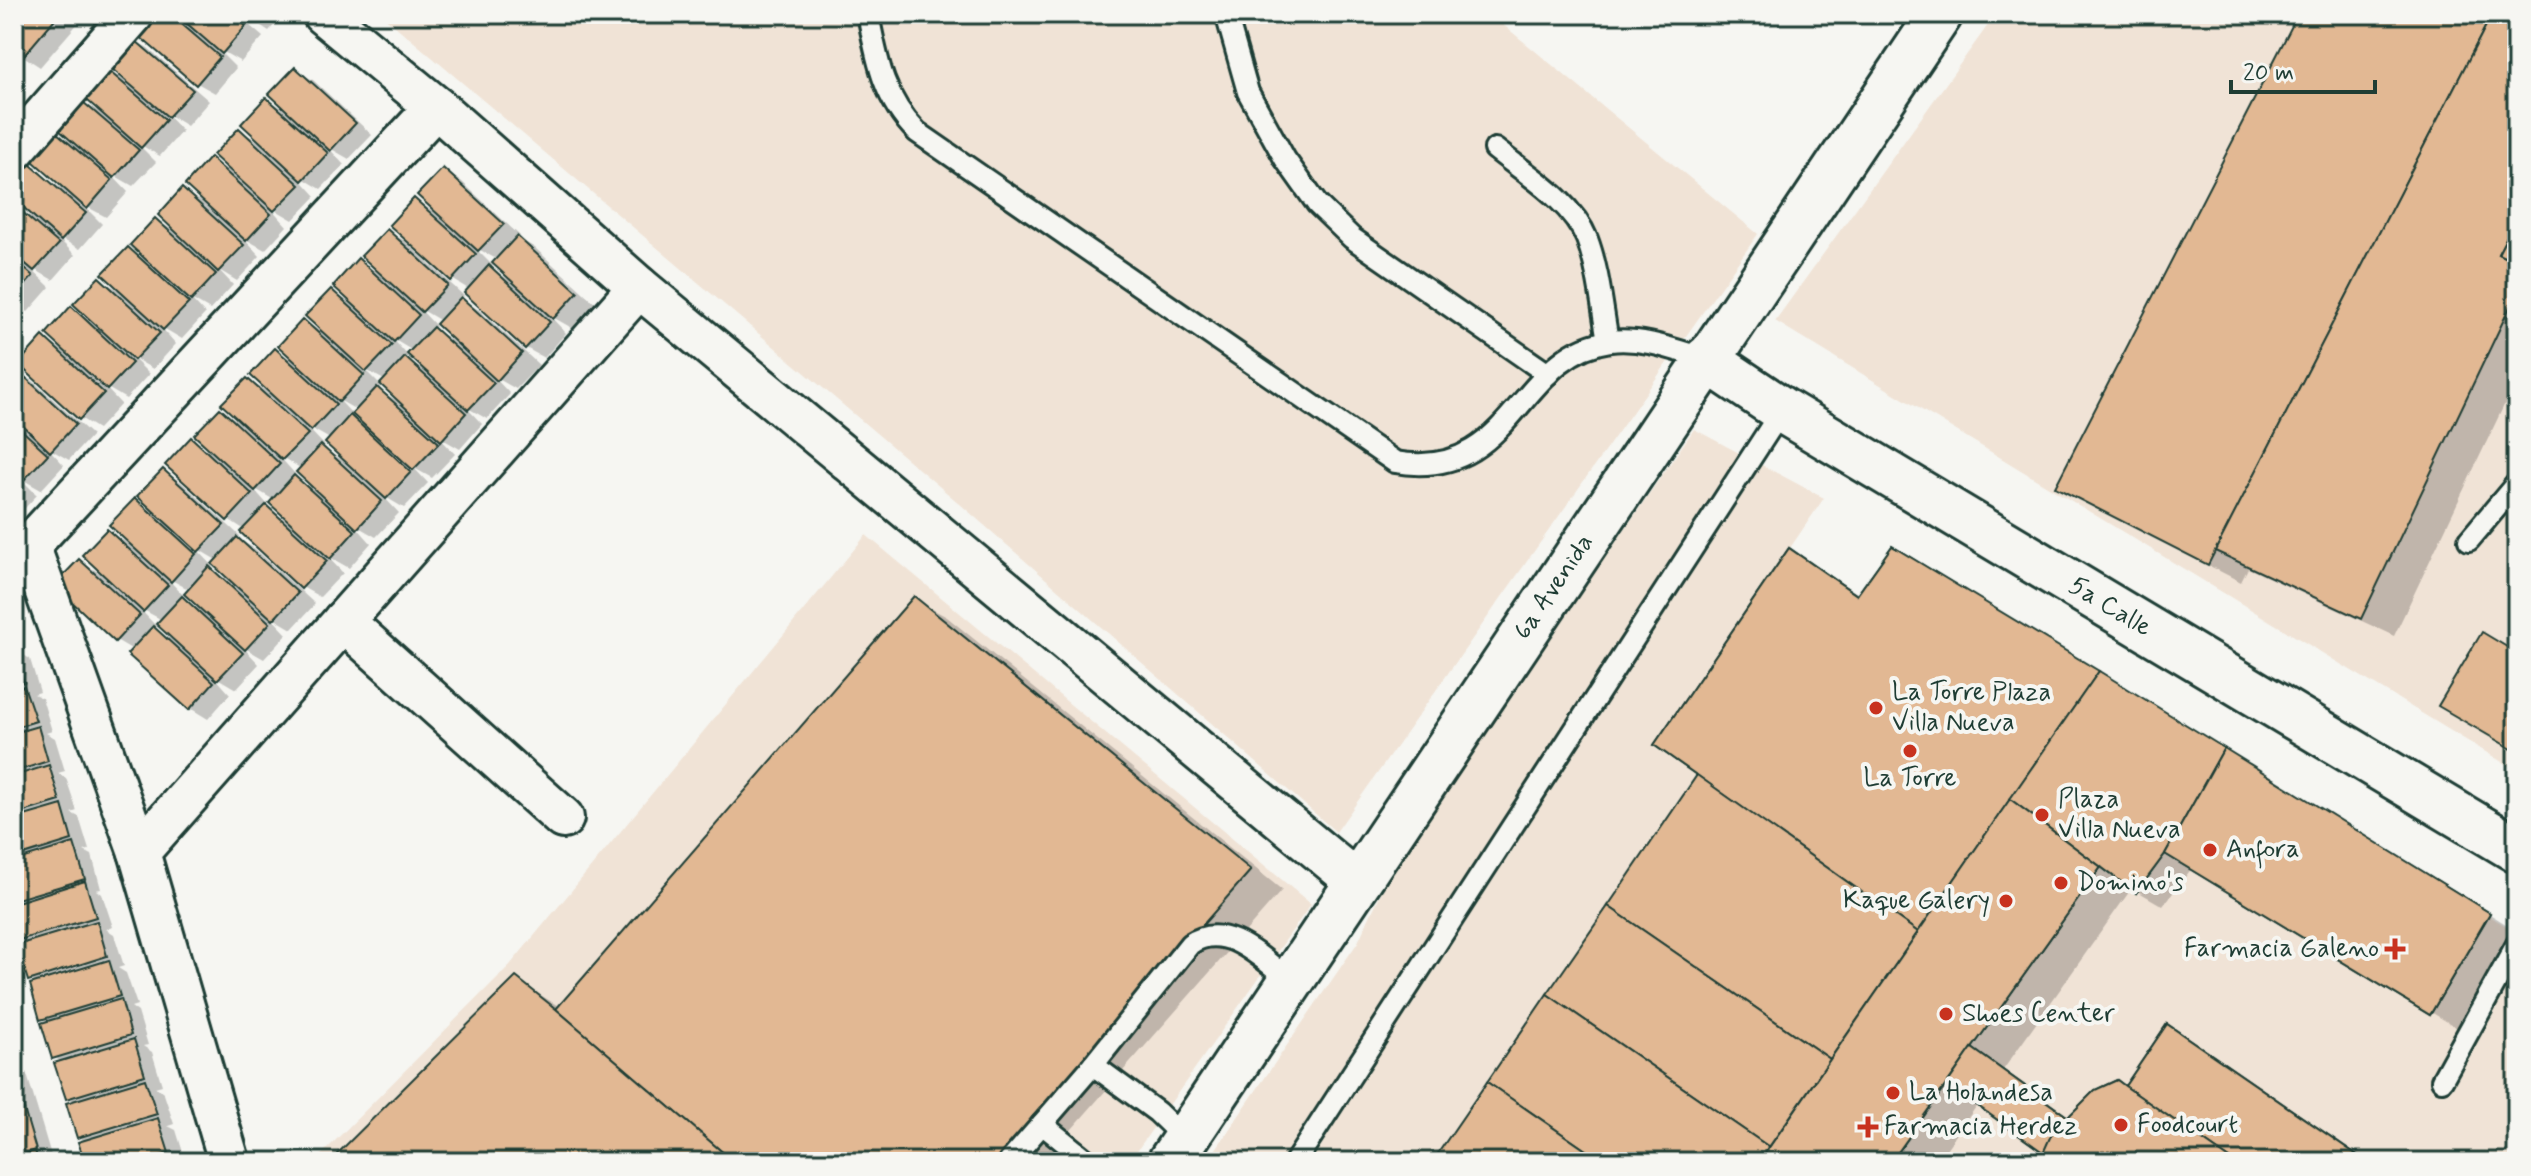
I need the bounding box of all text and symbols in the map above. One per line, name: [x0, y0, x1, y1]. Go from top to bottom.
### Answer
scale bar: [2231, 44, 2375, 94]
text: 20 m: [2243, 58, 2294, 89]
street label: 6a Avenida: [1506, 527, 1602, 647]
street label: 5a Calle: [2062, 569, 2158, 645]
place label: La Torre Plaza Villa Nueva: [1892, 676, 2051, 740]
marker: La Torre Plaza Villa Nueva: [1867, 699, 1885, 717]
marker: La Torre: [1901, 742, 1919, 760]
place label: La Torre: [1863, 762, 1957, 796]
place label: Plaza Villa Nueva: [2058, 783, 2181, 847]
marker: Plaza Villa Nueva: [2033, 806, 2051, 824]
place label: Anfora: [2226, 833, 2300, 869]
marker: Anfora: [2201, 841, 2219, 859]
place label: Domino's: [2077, 866, 2184, 900]
marker: Domino's: [2052, 874, 2070, 892]
place label: Kaque Galery: [1843, 884, 1990, 918]
marker: Kaque Galery: [1997, 892, 2015, 910]
place label: Farmacia Galeno: [2184, 932, 2379, 966]
marker: Farmacia Galeno: [2386, 940, 2404, 958]
place label: Shoes Center: [1962, 997, 2115, 1031]
marker: Shoes Center: [1937, 1005, 1955, 1023]
place label: La Holandesa: [1909, 1076, 2053, 1110]
marker: La Holandesa: [1884, 1084, 1902, 1102]
place label: Foodcourt: [2137, 1108, 2238, 1142]
place label: Farmacia Herdez: [1884, 1110, 2078, 1144]
marker: Foodcourt: [2112, 1116, 2130, 1134]
marker: Farmacia Herdez: [1859, 1118, 1877, 1136]

